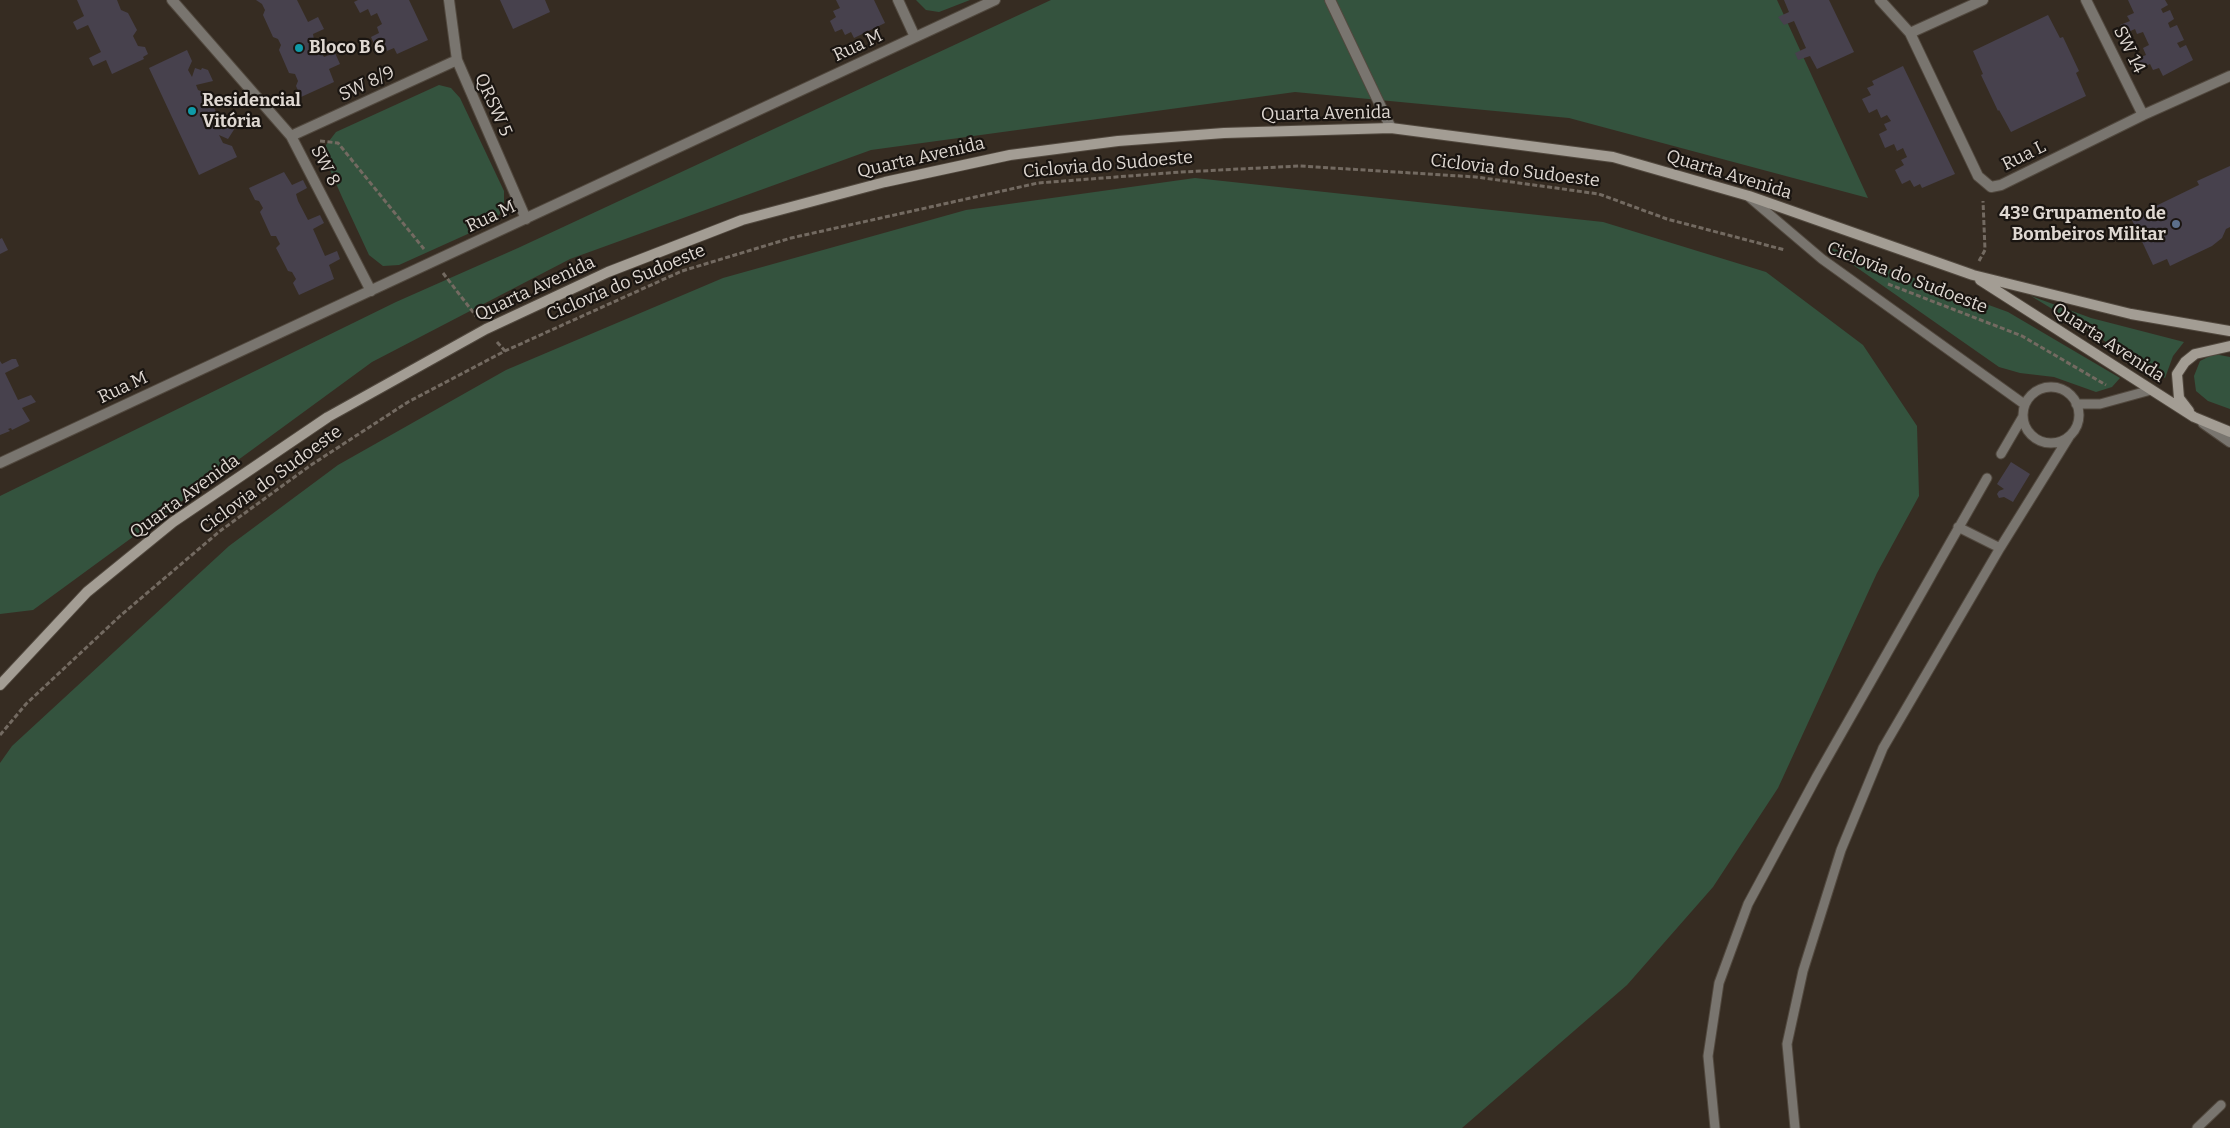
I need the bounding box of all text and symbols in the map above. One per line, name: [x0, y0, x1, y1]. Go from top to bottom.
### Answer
street label: SW 14: [2108, 23, 2150, 77]
street label: Rua M: [830, 25, 886, 67]
place label: Bloco B 6: [309, 37, 385, 59]
marker: Bloco B 6: [293, 42, 305, 54]
street label: SW 8/9: [336, 62, 398, 106]
street label: QRSW 5: [470, 70, 516, 140]
place label: Residencial Vitória: [202, 90, 301, 132]
street label: Quarta Avenida: [1261, 102, 1391, 126]
marker: Residencial Vitória: [186, 105, 198, 117]
street label: Quarta Avenida: [855, 133, 987, 183]
street label: Rua L: [1999, 136, 2049, 176]
street label: SW 8: [306, 142, 344, 190]
street label: Quarta Avenida: [1664, 146, 1794, 204]
street label: Ciclovia do Sudoeste: [1022, 147, 1194, 183]
street label: Ciclovia do Sudoeste: [1429, 150, 1601, 192]
street label: Rua M: [463, 196, 519, 238]
place label: 43º Grupamento de Bombeiros Militar: [1999, 203, 2166, 245]
marker: 43º Grupamento de Bombeiros Militar: [2170, 218, 2182, 230]
street label: Ciclovia do Sudoeste: [1824, 237, 1990, 319]
street label: Ciclovia do Sudoeste: [543, 240, 709, 326]
street label: Quarta Avenida: [472, 252, 598, 326]
street label: Quarta Avenida: [2048, 299, 2168, 387]
street label: Rua M: [95, 367, 151, 409]
street label: Ciclovia do Sudoeste: [196, 421, 346, 539]
street label: Quarta Avenida: [126, 450, 244, 544]

